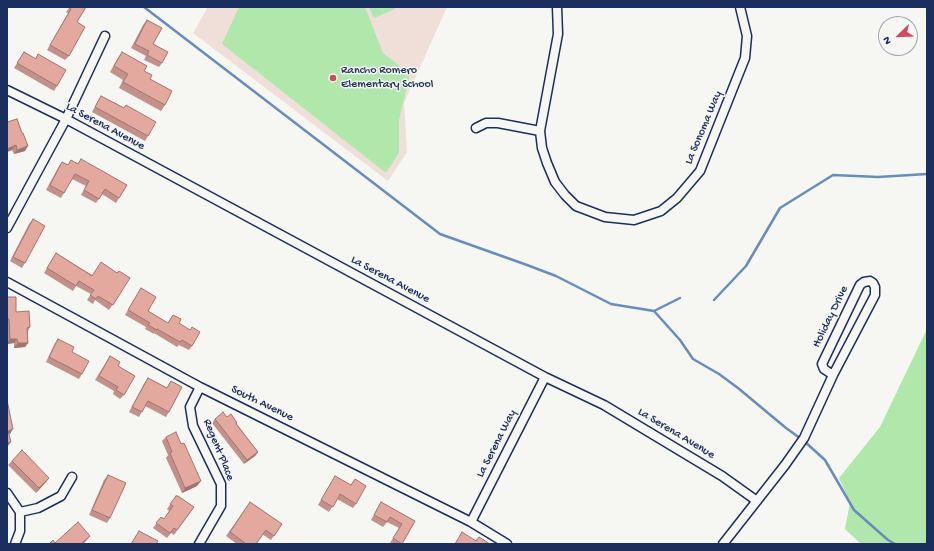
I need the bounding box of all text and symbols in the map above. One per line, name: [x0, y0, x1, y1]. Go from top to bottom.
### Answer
north arrow: [878, 16, 918, 56]
text: N: [881, 35, 895, 46]
place label: Rancho Romero Elementary School: [341, 64, 433, 92]
marker: Rancho Romero Elementary School: [328, 73, 338, 83]
street label: La Sonoma Way: [682, 89, 726, 167]
street label: La Serena Avenue: [63, 100, 147, 154]
street label: La Serena Avenue: [348, 253, 432, 307]
street label: Holiday Drive: [810, 284, 852, 350]
street label: South Avenue: [228, 383, 296, 425]
street label: La Serena Avenue: [635, 405, 717, 463]
street label: La Serena Way: [474, 408, 520, 480]
street label: Regent Place: [199, 417, 237, 483]

